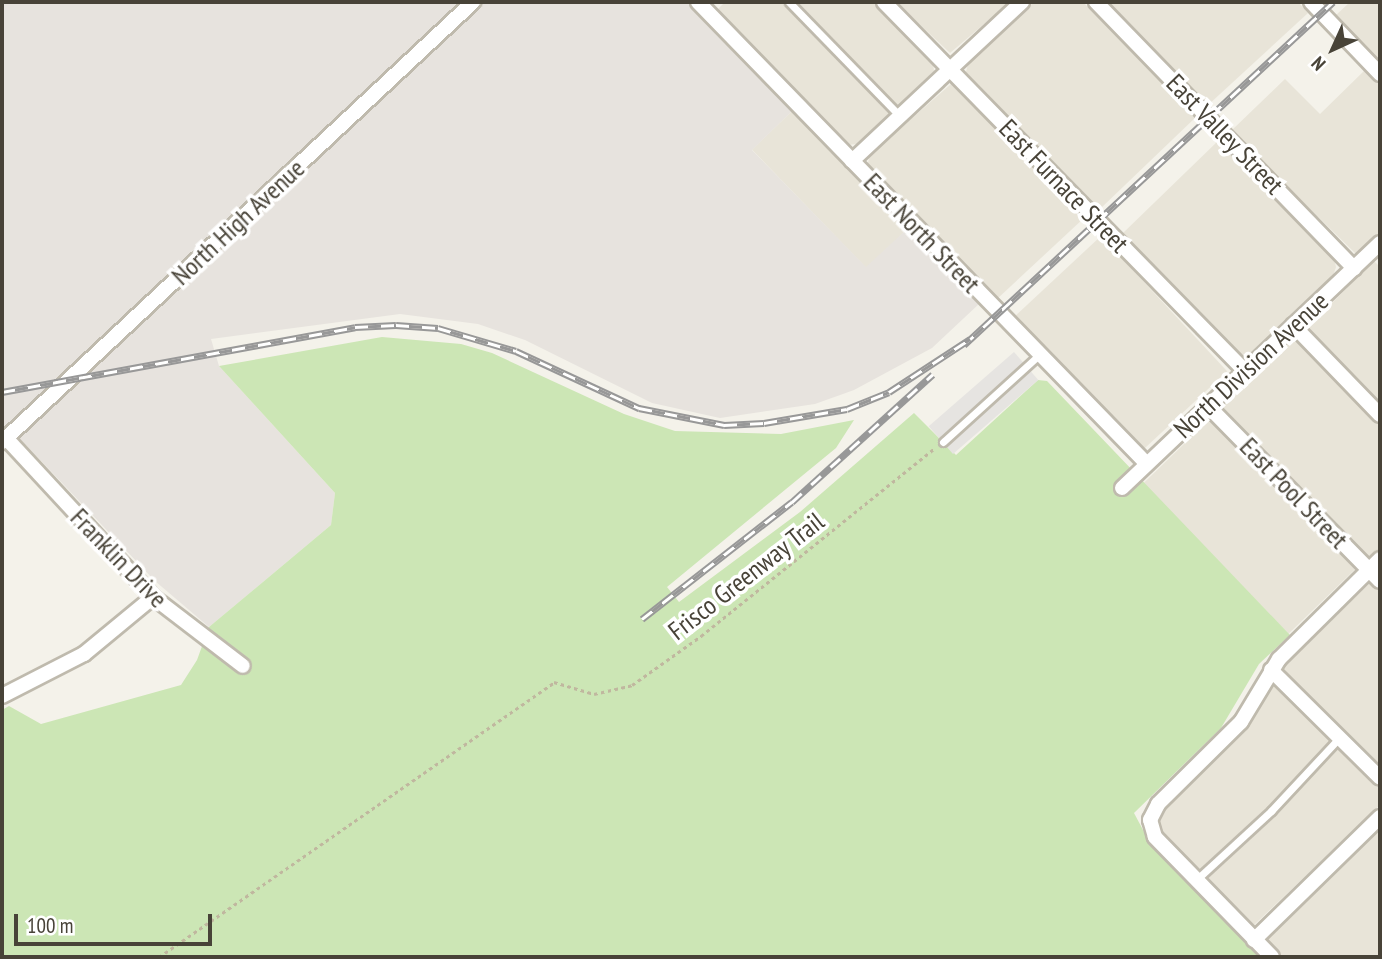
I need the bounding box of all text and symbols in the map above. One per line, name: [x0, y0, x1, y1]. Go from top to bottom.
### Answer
north arrow: [1298, 14, 1368, 84]
text: N: [1306, 52, 1330, 76]
street label: East Valley Street: [1160, 67, 1290, 201]
street label: East Furnace Street: [993, 113, 1135, 259]
street label: North High Avenue: [165, 152, 311, 292]
street label: East North Street: [857, 167, 987, 299]
street label: North Division Avenue: [1167, 285, 1335, 445]
street label: East Pool Street: [1234, 431, 1354, 555]
street label: Franklin Drive: [64, 502, 174, 614]
street label: Frisco Greenway Trail: [661, 505, 831, 647]
scale bar: [18, 900, 215, 944]
text: 100 m: [27, 912, 73, 939]

